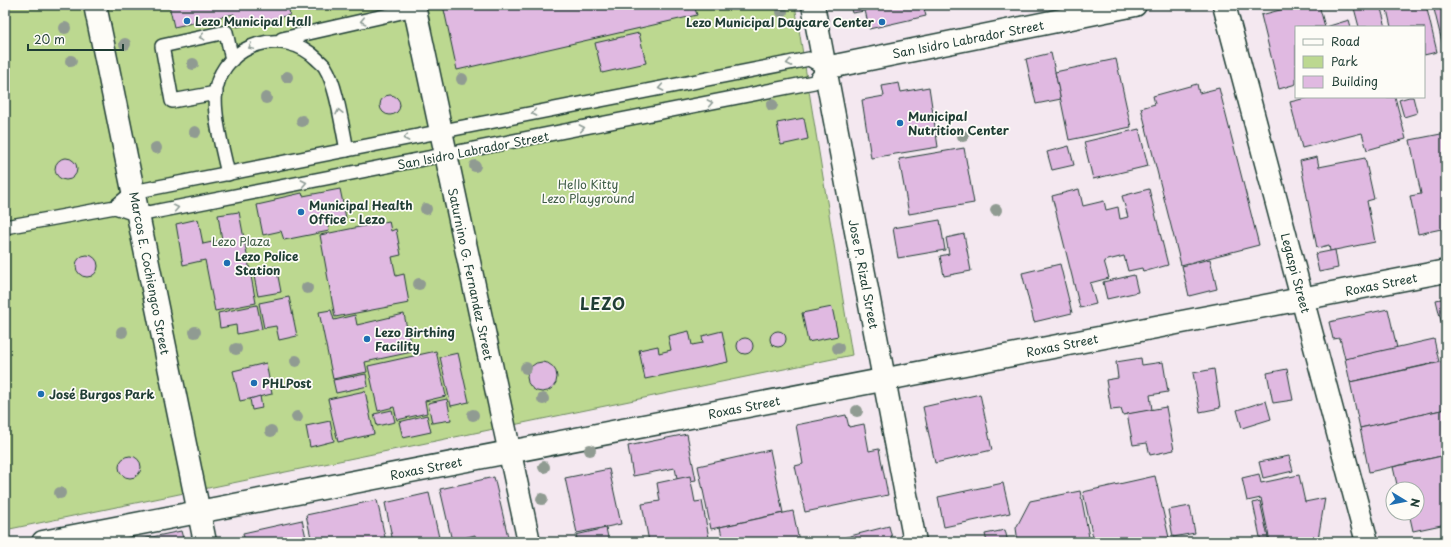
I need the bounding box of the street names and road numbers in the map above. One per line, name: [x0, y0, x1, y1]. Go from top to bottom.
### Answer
street label: San Isidro Labrador Street: [891, 15, 1045, 63]
street label: San Isidro Labrador Street: [396, 126, 550, 174]
street label: Saturnino G. Fernandez Street: [444, 186, 498, 362]
street label: Marcos E. Cochiengco Street: [125, 190, 175, 356]
street label: Jose P. Rizal Street: [845, 218, 883, 330]
street label: Legaspi Street: [1277, 231, 1315, 315]
street label: Roxas Street: [1343, 268, 1419, 300]
street label: Roxas Street: [1024, 329, 1100, 361]
street label: Roxas Street: [706, 391, 782, 423]
street label: Roxas Street: [388, 452, 464, 484]

